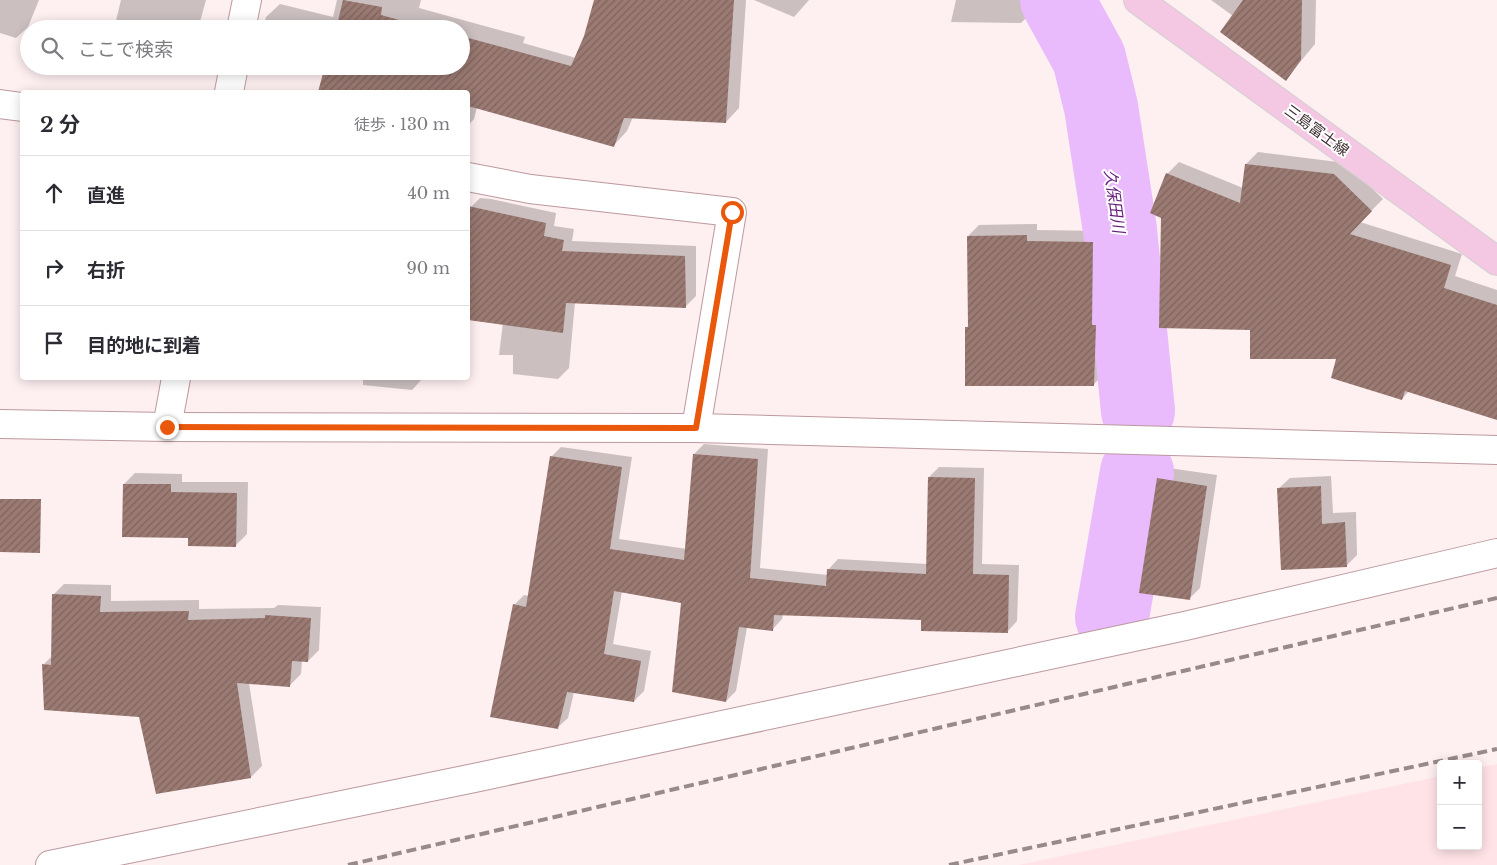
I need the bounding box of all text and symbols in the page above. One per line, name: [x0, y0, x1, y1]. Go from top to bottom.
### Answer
search box: [20, 20, 470, 75]
icon: search: [38, 34, 66, 62]
text: ここで検索: [78, 38, 173, 61]
street label: 三島富士線: [1281, 100, 1353, 160]
text: 2 分: [40, 112, 80, 138]
text: 徒歩 · 130 m: [354, 114, 450, 134]
water label: 久保田川: [1101, 168, 1130, 236]
icon: ahead: [40, 179, 68, 207]
text: 40 m: [407, 183, 450, 203]
text: 直進: [87, 184, 125, 207]
route start: [721, 201, 744, 224]
icon: right: [40, 254, 68, 282]
text: 90 m: [407, 258, 450, 278]
text: 右折: [87, 259, 125, 282]
icon: arrive: [40, 329, 68, 357]
text: 目的地に到着: [87, 334, 201, 357]
route end: [156, 416, 179, 439]
map controls: [1437, 760, 1482, 850]
button: +: [1437, 760, 1482, 805]
button: −: [1437, 805, 1482, 850]

